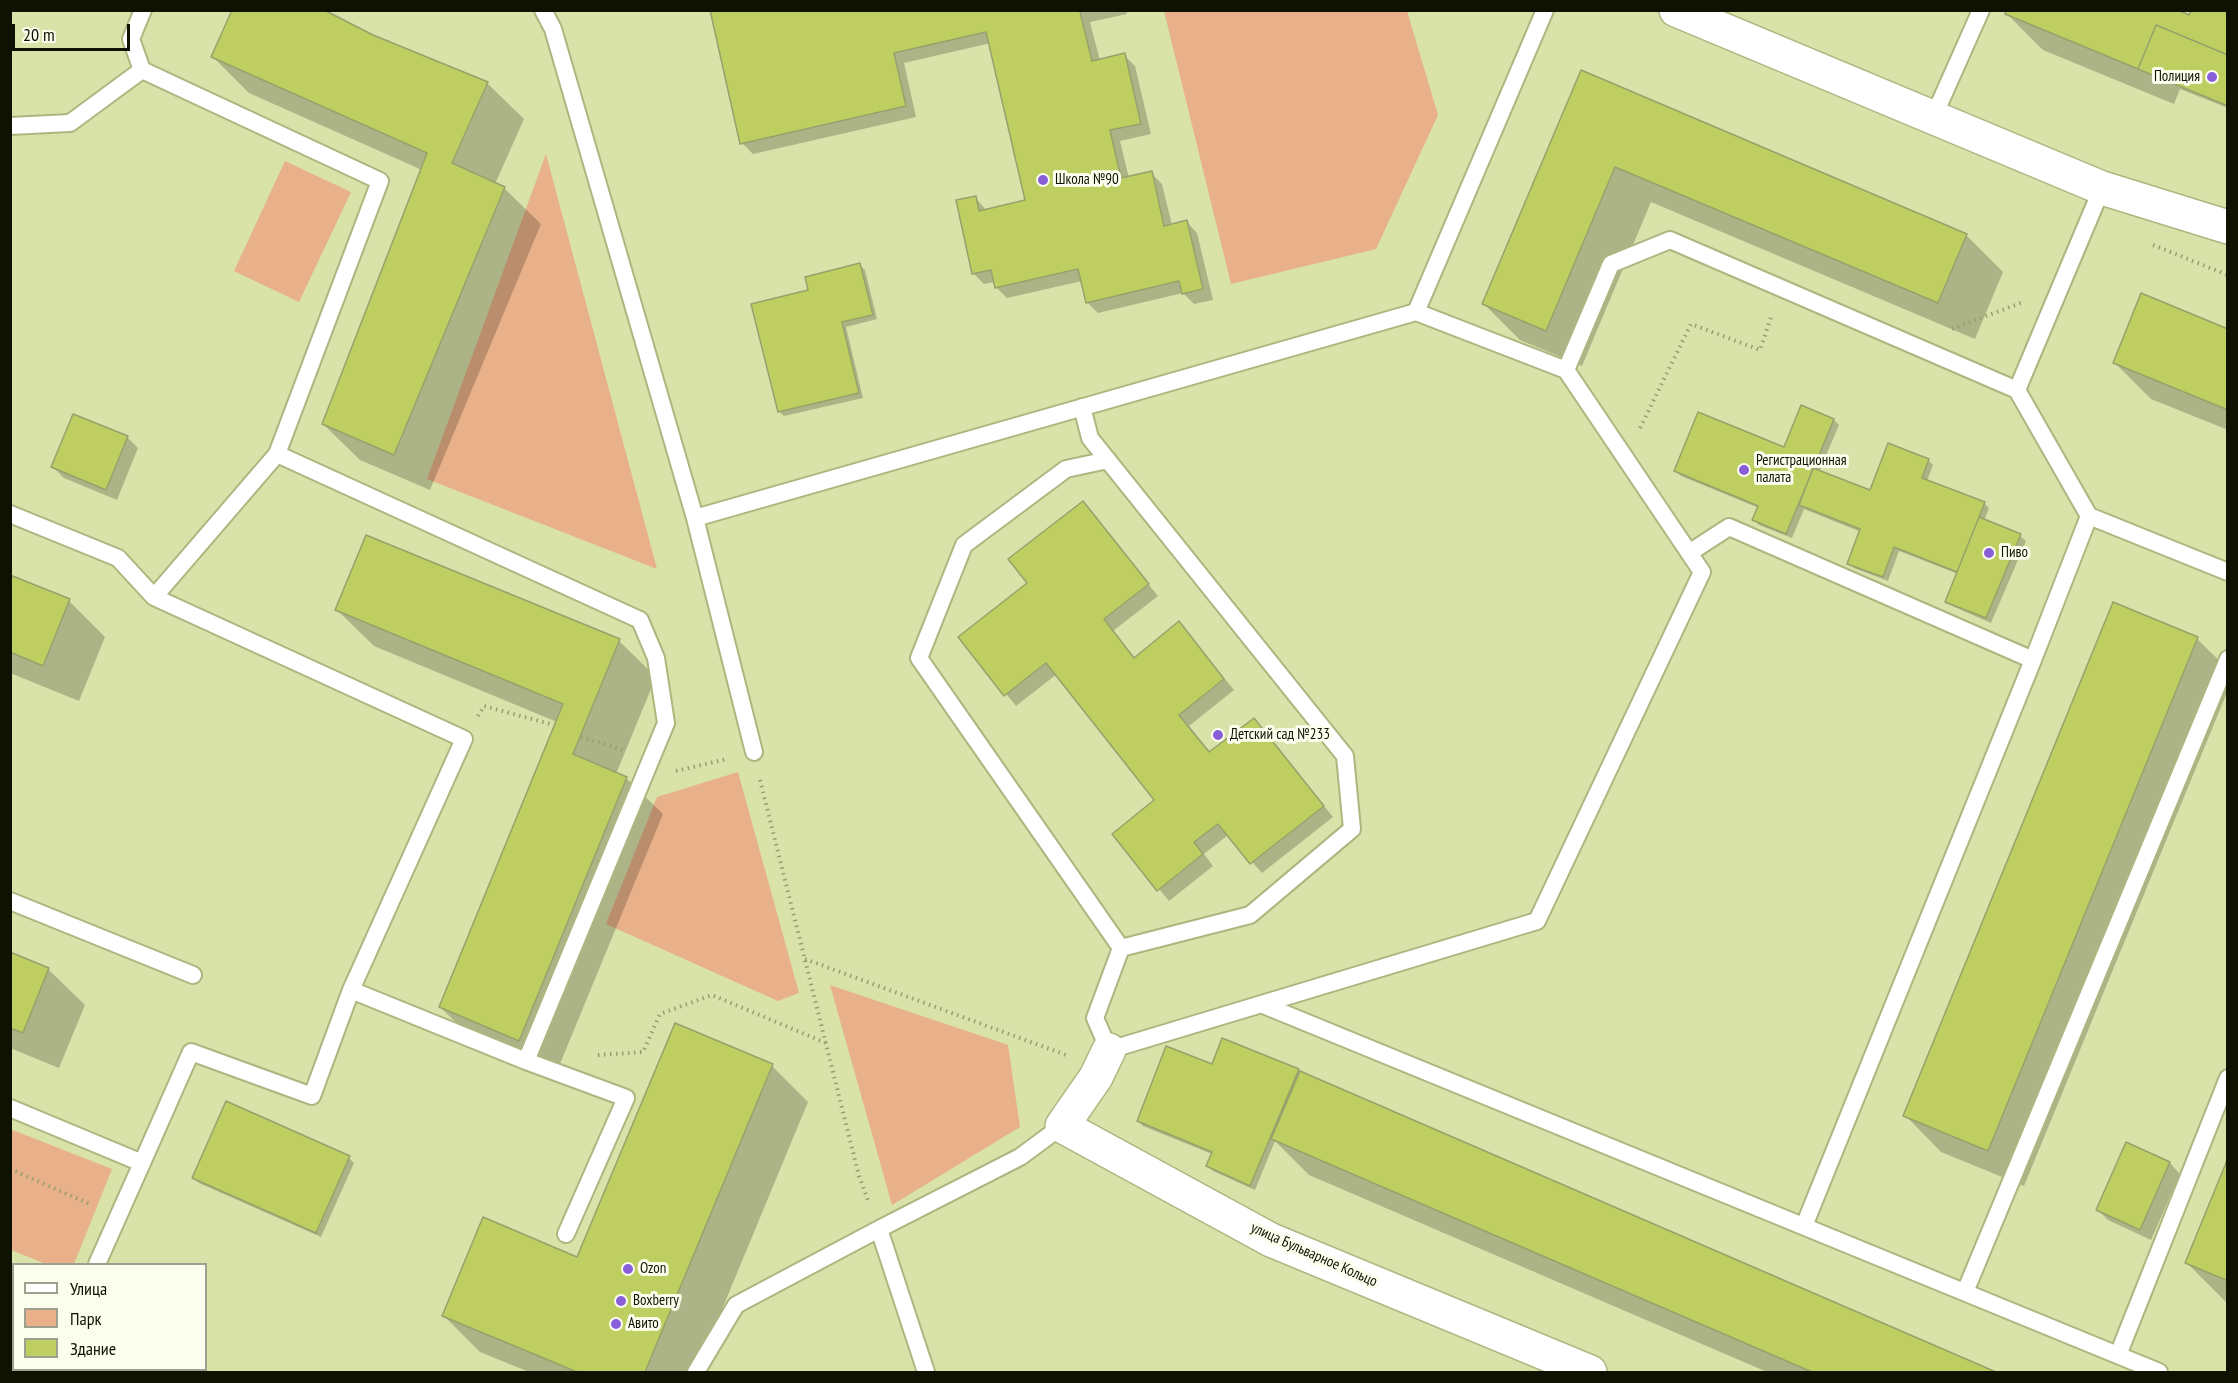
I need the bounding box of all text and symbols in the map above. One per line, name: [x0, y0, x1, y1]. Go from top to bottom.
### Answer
scale bar: [15, 12, 134, 50]
text: 20 m: [23, 23, 55, 46]
place label: Полиция: [2154, 68, 2200, 86]
marker: Полиция: [2205, 70, 2219, 84]
place label: Школа №90: [1055, 171, 1119, 189]
marker: Школа №90: [1036, 173, 1050, 187]
place label: Регистрационная палата: [1756, 452, 1847, 487]
marker: Регистрационная палата: [1737, 463, 1751, 477]
place label: Пиво: [2001, 544, 2028, 562]
marker: Пиво: [1982, 546, 1996, 560]
place label: Детский сад №233: [1230, 726, 1330, 744]
marker: Детский сад №233: [1211, 728, 1225, 742]
street label: улица Бульварное Кольцо: [1248, 1219, 1380, 1291]
place label: Ozon: [640, 1260, 666, 1278]
marker: Ozon: [621, 1262, 635, 1276]
legend: [12, 1263, 207, 1371]
text: Улица: [70, 1277, 107, 1300]
place label: Boxberry: [633, 1292, 679, 1310]
marker: Boxberry: [614, 1294, 628, 1308]
text: Парк: [70, 1307, 101, 1330]
place label: Авито: [628, 1315, 659, 1333]
marker: Авито: [609, 1317, 623, 1331]
text: Здание: [70, 1337, 116, 1360]

